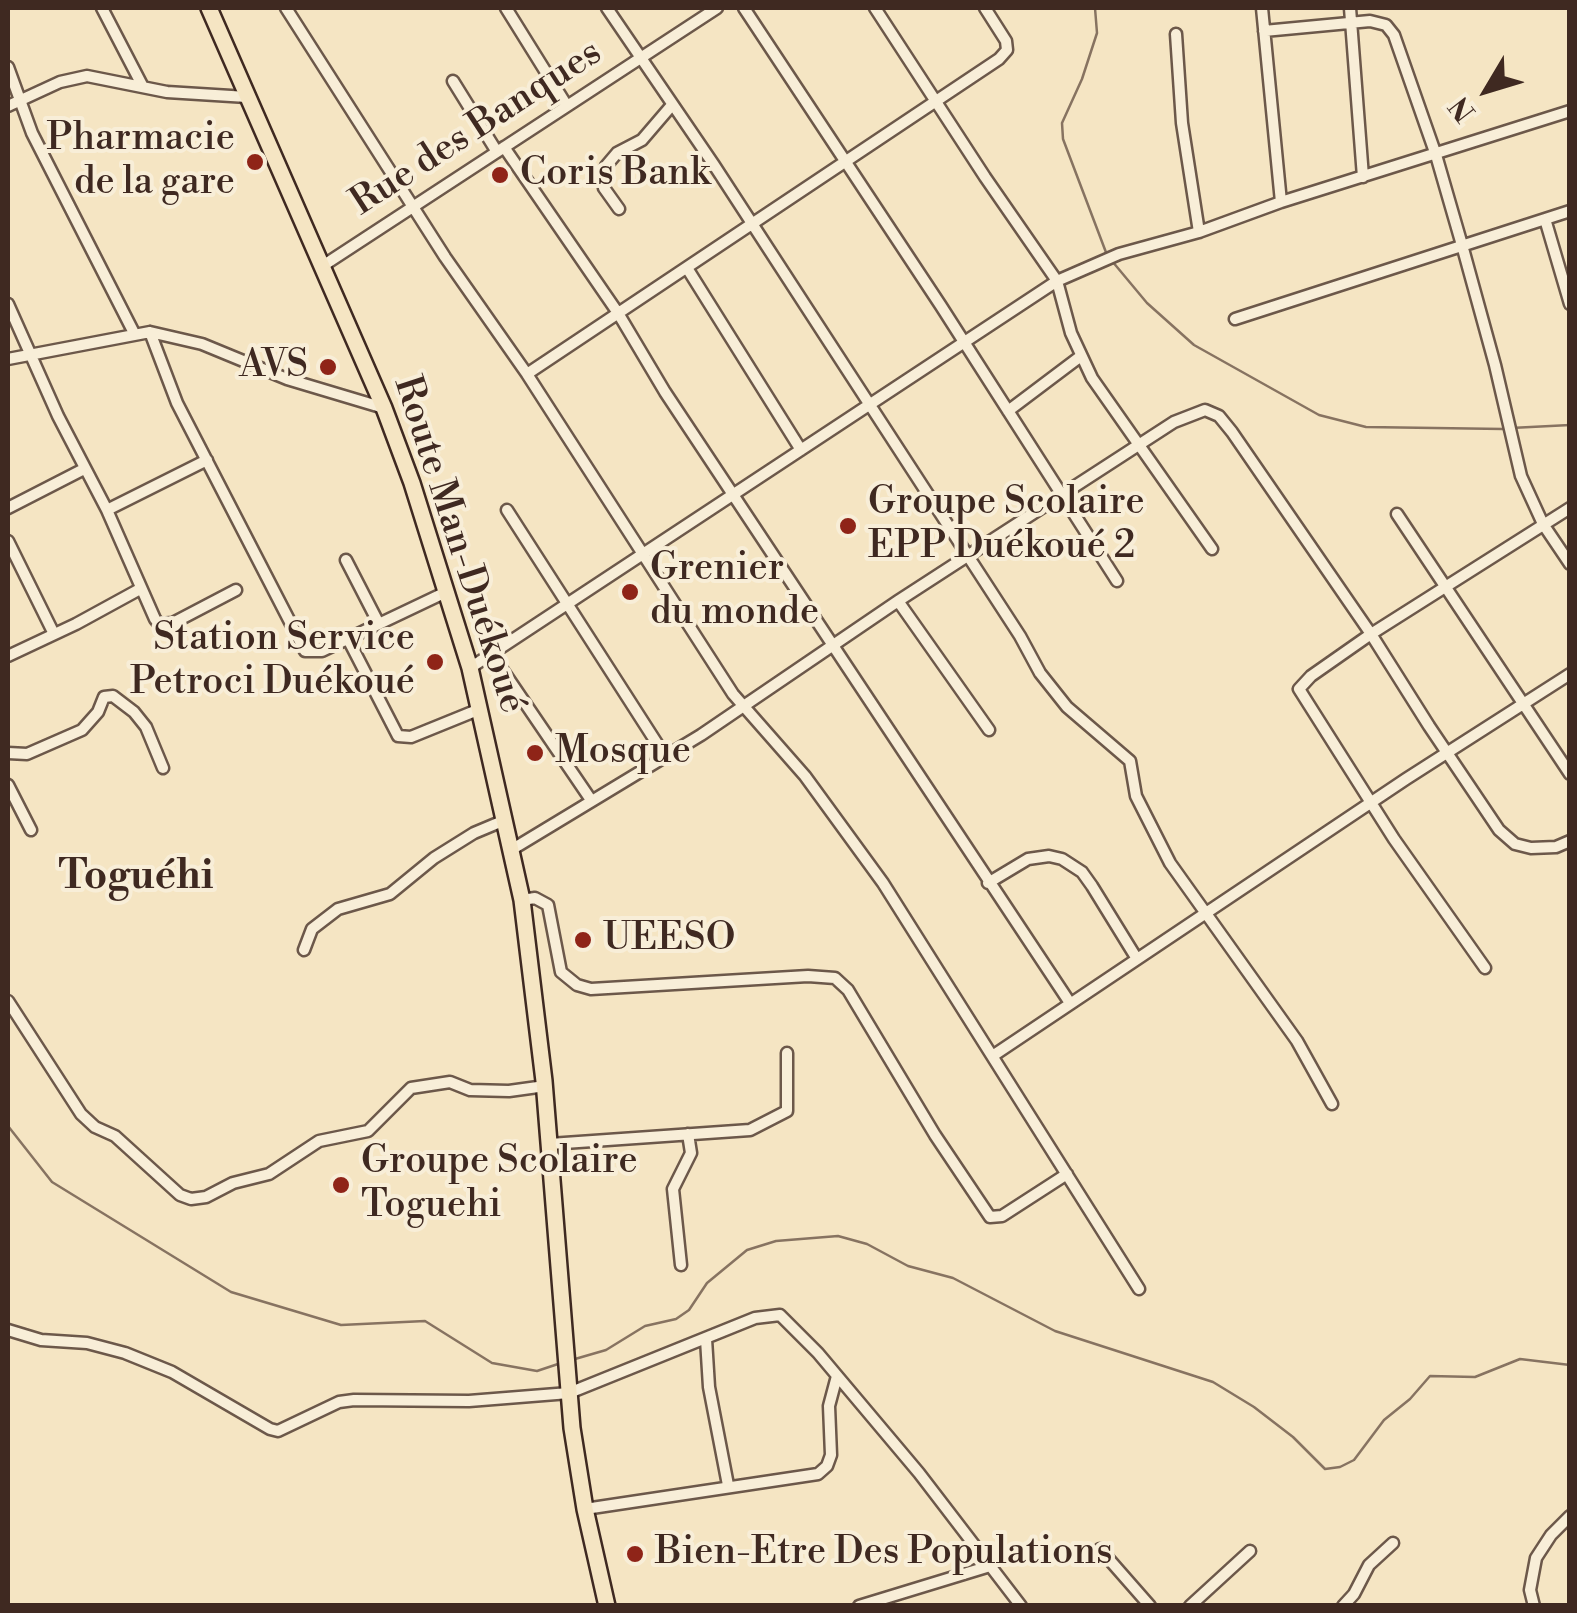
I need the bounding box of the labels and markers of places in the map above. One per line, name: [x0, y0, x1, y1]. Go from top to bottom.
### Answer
place label: Pharmacie de la gare: [47, 117, 235, 206]
marker: Pharmacie de la gare: [244, 151, 266, 173]
place label: Coris Bank: [520, 152, 710, 198]
marker: Coris Bank: [489, 164, 511, 186]
place label: AVS: [239, 344, 308, 390]
marker: AVS: [317, 356, 339, 378]
place label: Groupe Scolaire EPP Duékoué 2: [868, 481, 1145, 570]
marker: Groupe Scolaire EPP Duékoué 2: [837, 515, 859, 537]
place label: Grenier du monde: [650, 547, 819, 636]
marker: Grenier du monde: [619, 581, 641, 603]
place label: Station Service Petroci Duékoué: [130, 617, 415, 706]
marker: Station Service Petroci Duékoué: [424, 651, 446, 673]
place label: Mosque: [555, 730, 691, 776]
marker: Mosque: [524, 742, 546, 764]
place label: UEESO: [603, 917, 735, 963]
marker: UEESO: [572, 929, 594, 951]
place label: Groupe Scolaire Toguehi: [361, 1140, 638, 1230]
marker: Groupe Scolaire Toguehi: [330, 1174, 352, 1196]
place label: Bien-Etre Des Populations: [655, 1531, 1113, 1577]
marker: Bien-Etre Des Populations: [624, 1543, 646, 1565]

